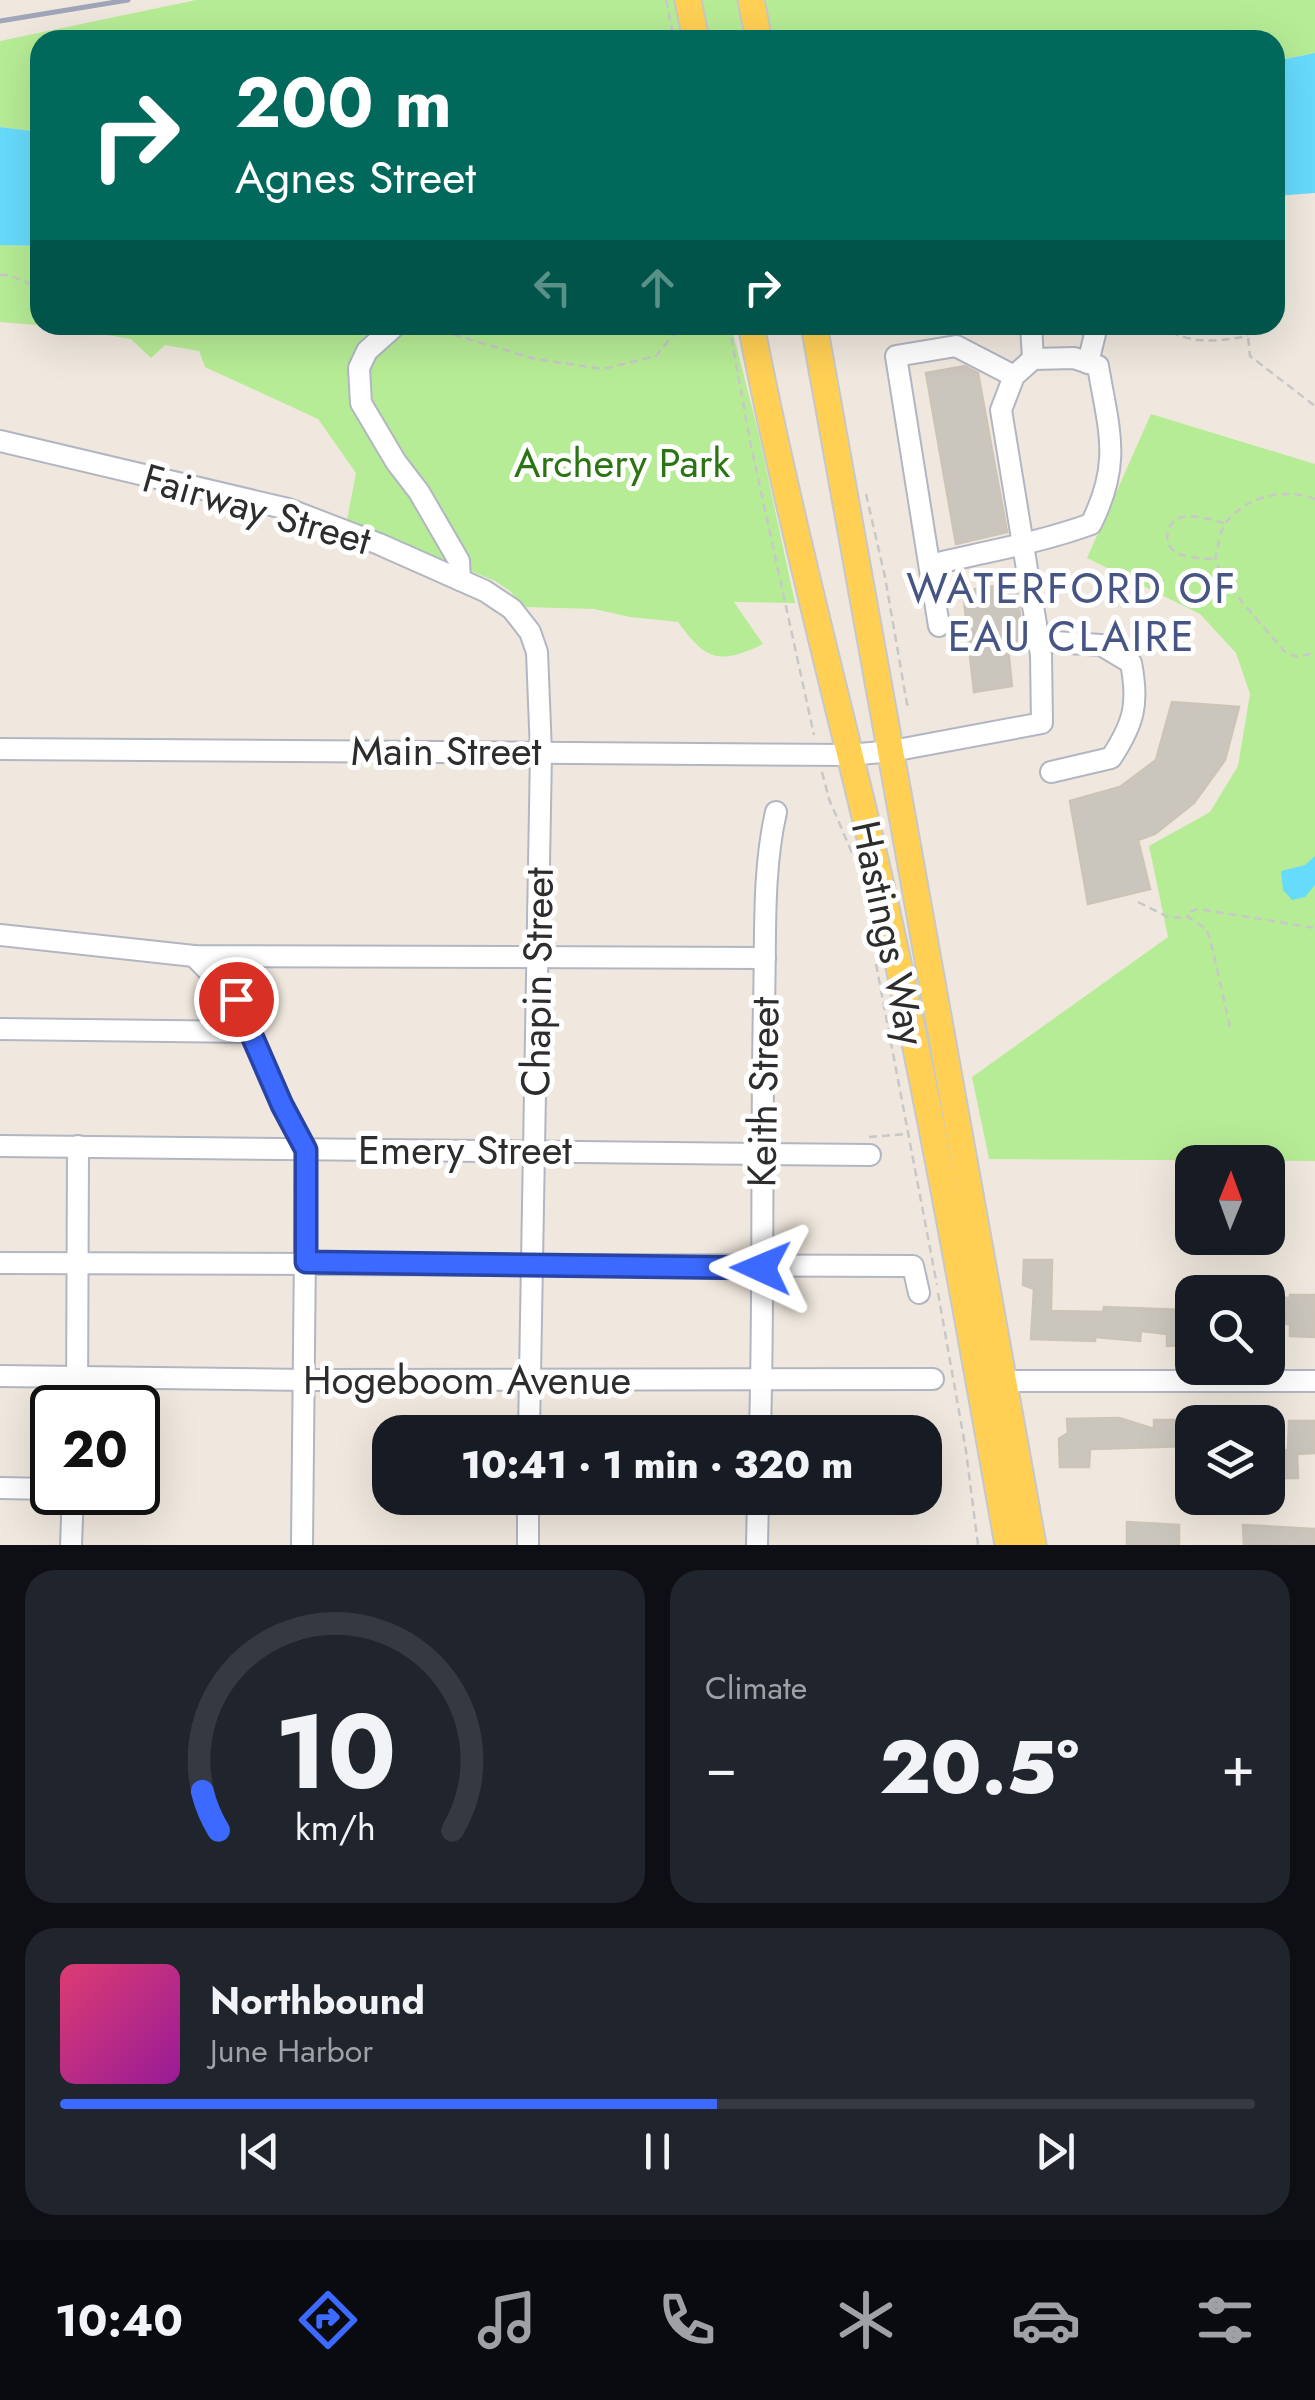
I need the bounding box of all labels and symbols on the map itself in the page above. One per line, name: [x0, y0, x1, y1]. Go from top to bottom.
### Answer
park label: Archery Park: [514, 434, 730, 492]
street label: Fairway Street: [136, 449, 378, 569]
district label: WATERFORD OF EAU CLAIRE: [906, 558, 1238, 667]
street label: Main Street: [351, 722, 542, 780]
street label: Hastings Way: [837, 815, 941, 1051]
street label: Chapin Street: [506, 866, 568, 1097]
pin: [194, 957, 279, 1042]
street label: Keith Street: [732, 996, 794, 1188]
street label: Emery Street: [358, 1121, 572, 1179]
north arrow: [1175, 1145, 1285, 1255]
position arrow: [709, 1216, 813, 1320]
street label: Hogeboom Avenue: [303, 1351, 631, 1409]
speed limit sign: 20: [30, 1385, 160, 1515]

